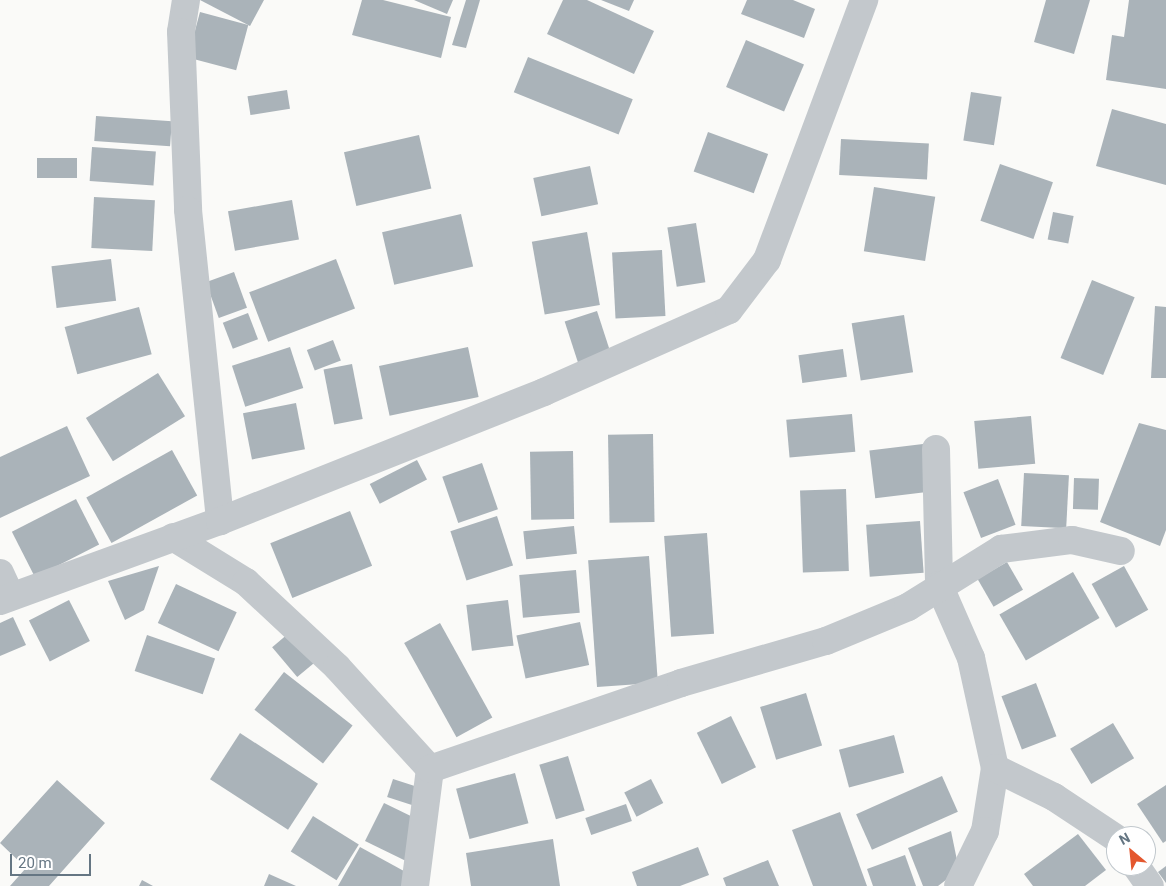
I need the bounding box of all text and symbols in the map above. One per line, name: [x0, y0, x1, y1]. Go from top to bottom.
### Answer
north arrow: [1106, 826, 1156, 876]
text: N: [1116, 829, 1133, 848]
scale bar: [12, 844, 94, 876]
text: 20 m: [18, 854, 52, 872]

